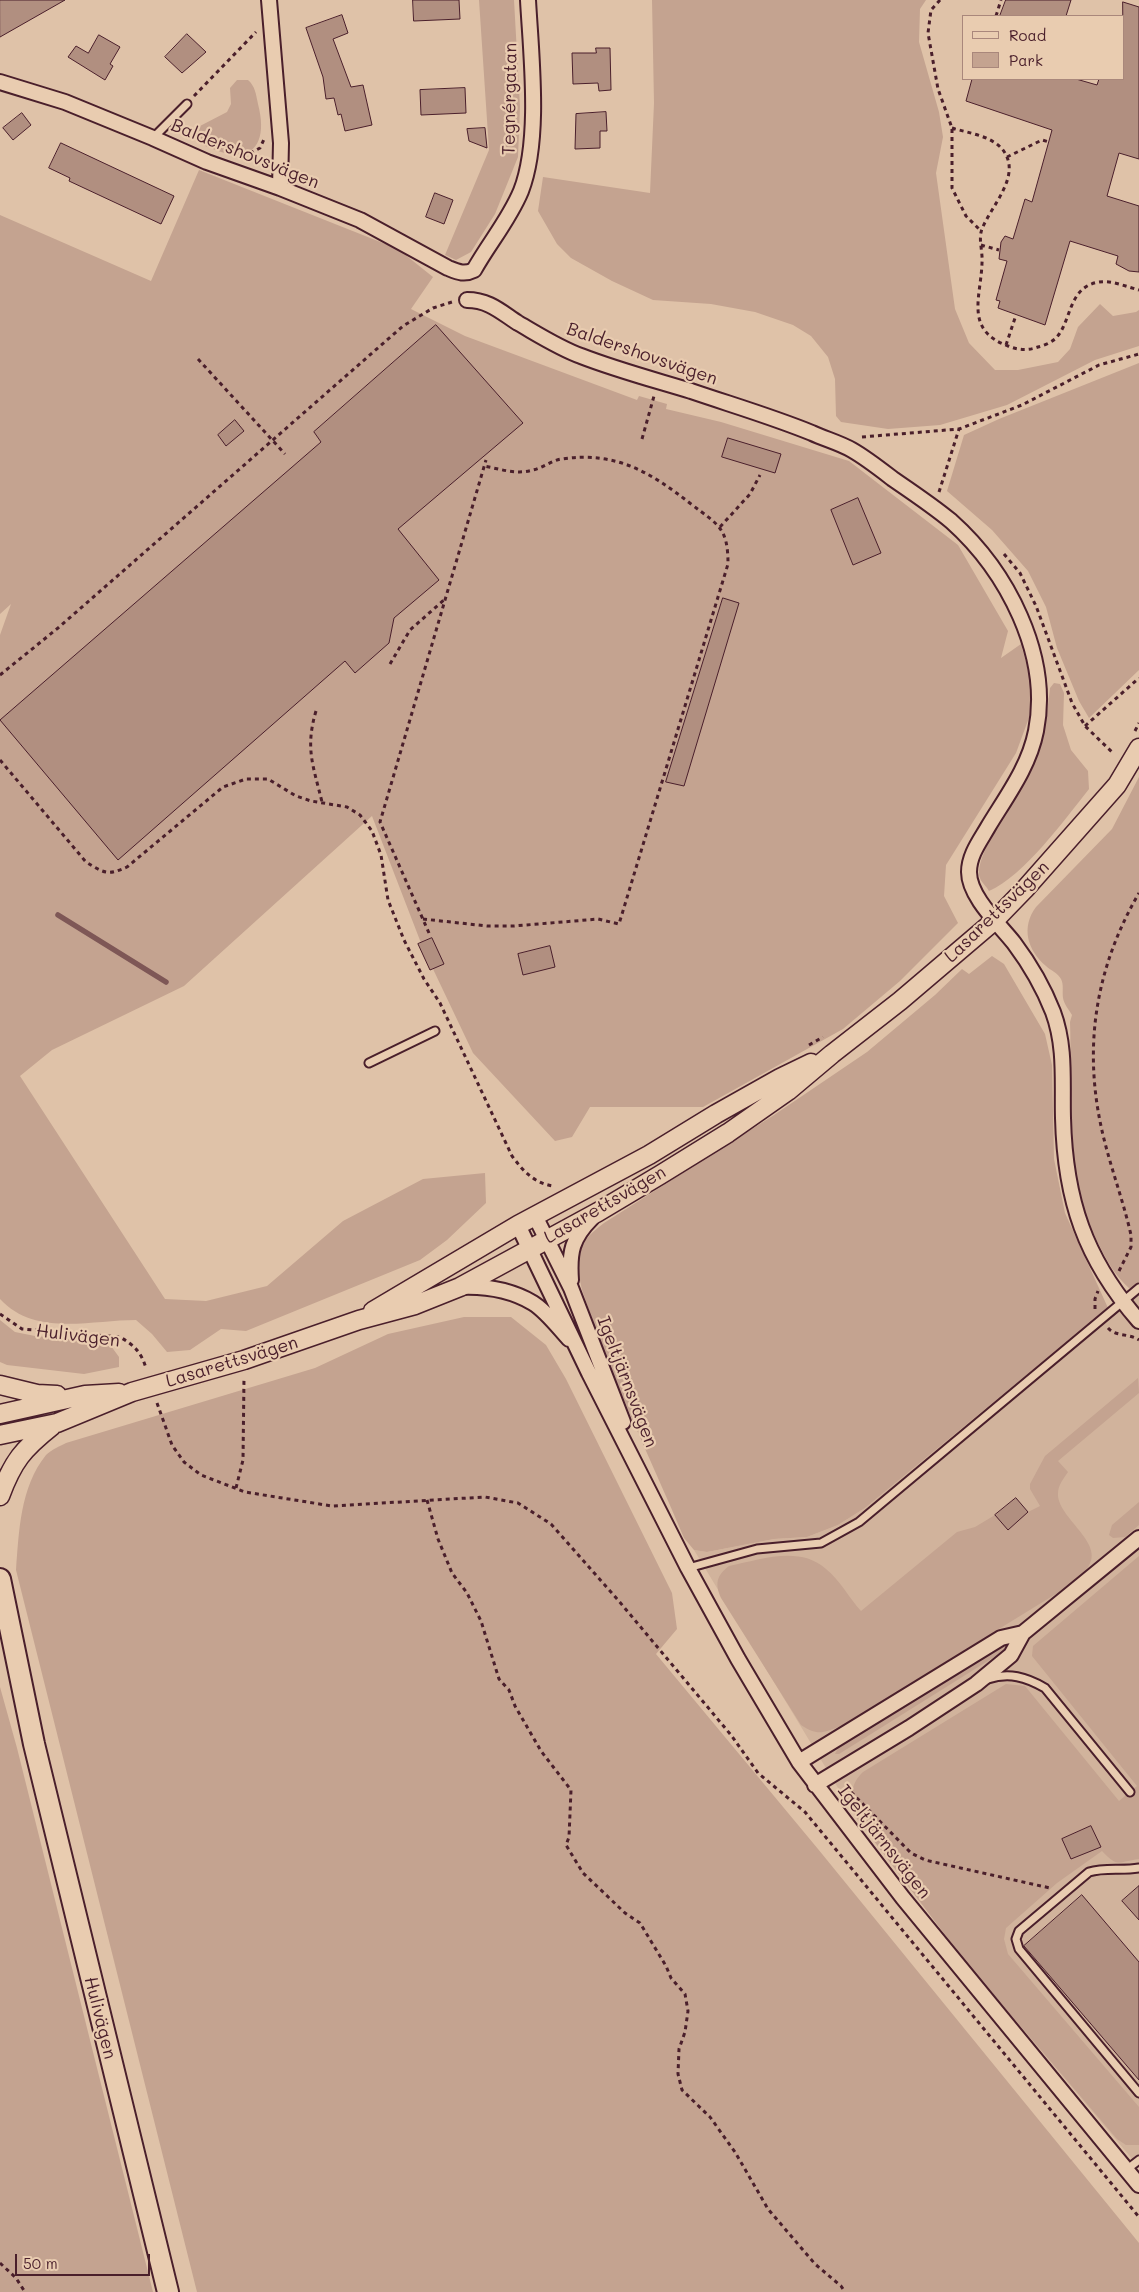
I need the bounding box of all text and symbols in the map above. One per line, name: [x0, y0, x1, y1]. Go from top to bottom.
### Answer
legend: [962, 15, 1124, 80]
text: Road: [1009, 25, 1046, 45]
street label: Tegnérgatan: [498, 43, 522, 155]
text: Park: [1009, 50, 1043, 70]
street label: Baldershovsvägen: [168, 114, 322, 194]
street label: Baldershovsvägen: [564, 318, 720, 390]
street label: Lasarettsvägen: [940, 857, 1054, 967]
street label: Lasarettsvägen: [540, 1161, 670, 1249]
street label: Igeltjärnsvägen: [592, 1313, 662, 1451]
street label: Hulivägen: [35, 1320, 121, 1352]
street label: Lasarettsvägen: [163, 1332, 301, 1392]
street label: Igeltjärnsvägen: [833, 1781, 935, 1903]
street label: Hulivägen: [79, 1975, 121, 2061]
scale bar: [18, 2244, 152, 2276]
text: 50 m: [23, 2253, 58, 2273]

